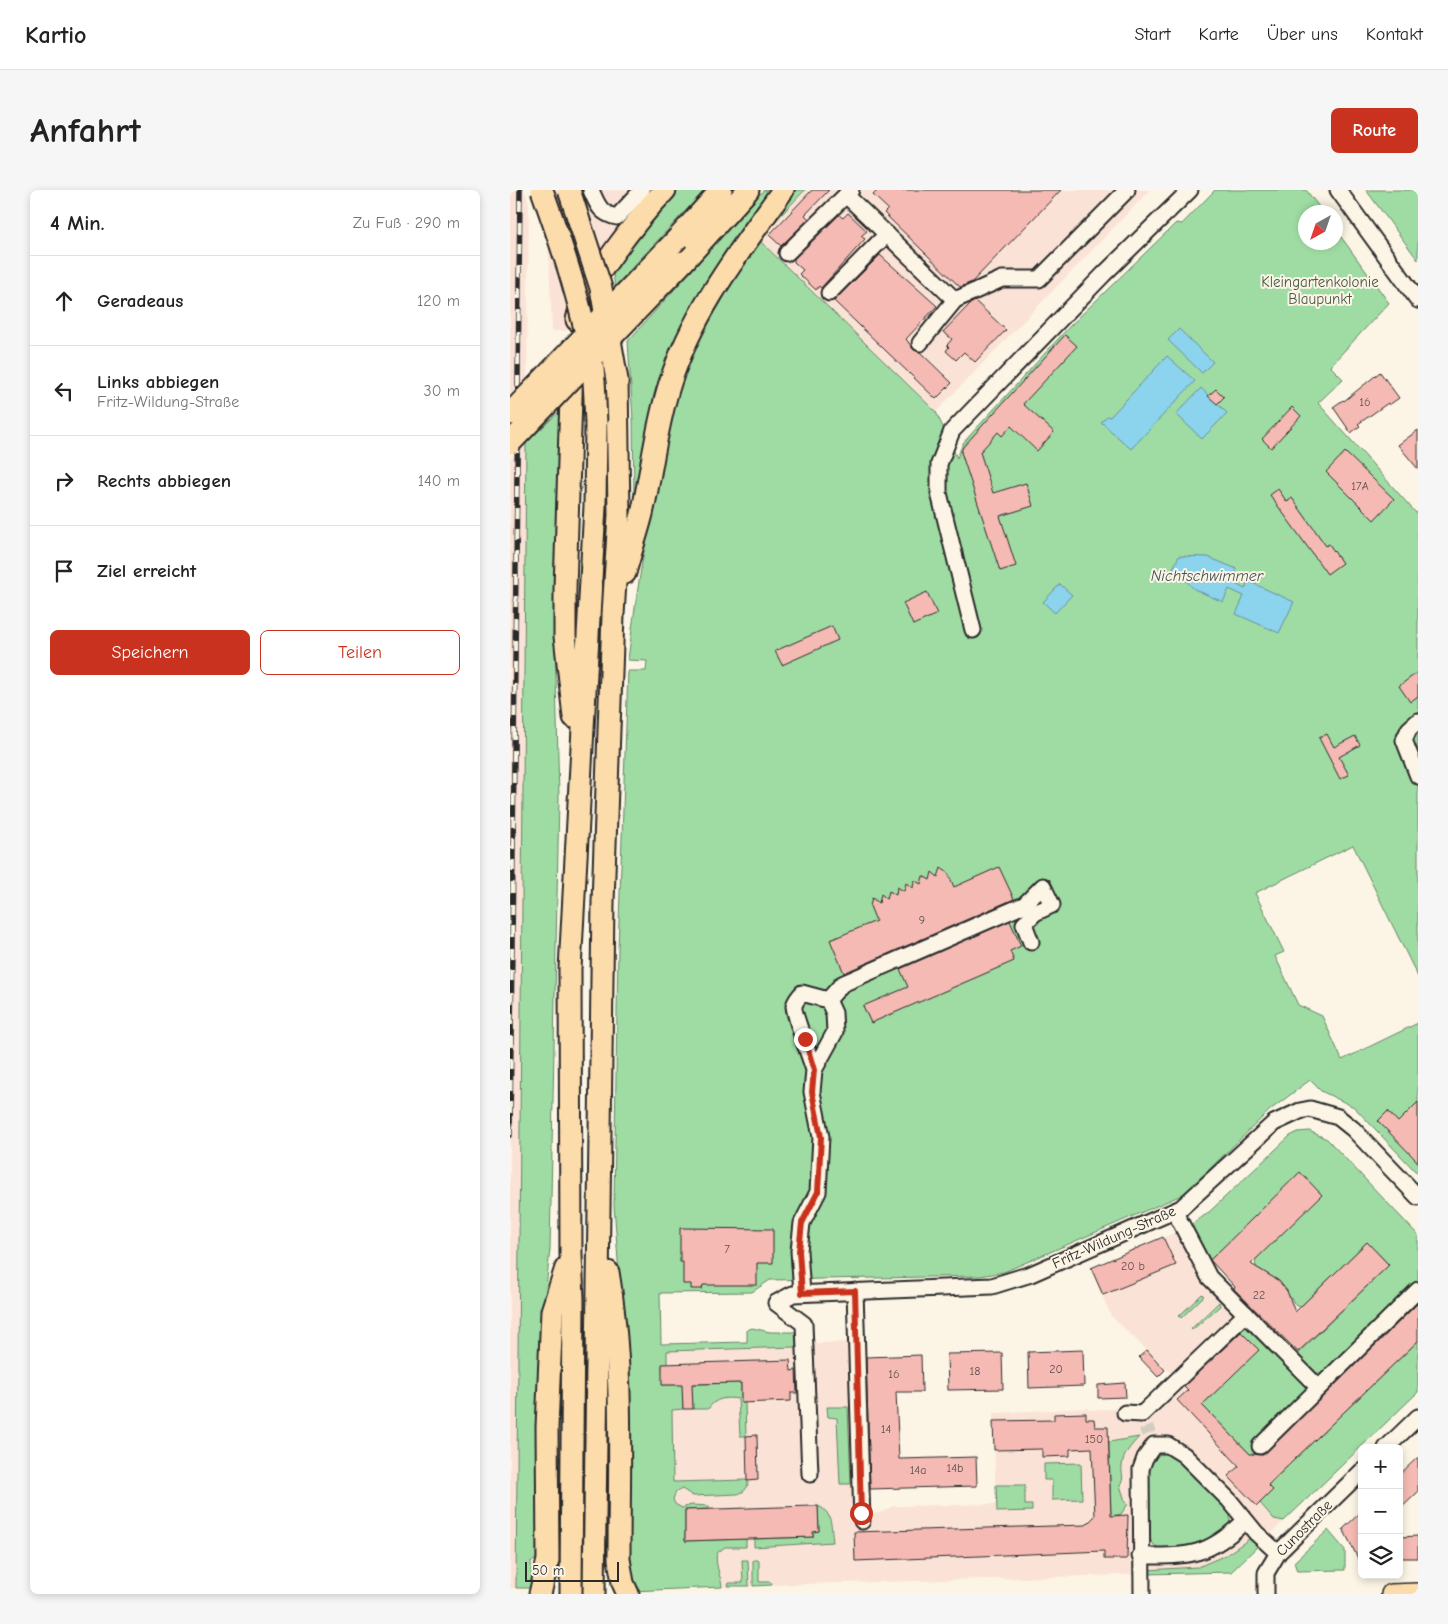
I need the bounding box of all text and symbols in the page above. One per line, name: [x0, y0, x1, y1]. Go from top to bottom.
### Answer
text: Kartio: [25, 21, 87, 49]
text: Start: [1134, 24, 1171, 45]
text: Karte: [1199, 24, 1239, 45]
text: Über uns: [1267, 24, 1338, 45]
text: Kontakt: [1366, 24, 1423, 45]
button: Route: [1331, 108, 1418, 153]
text: Anfahrt: [30, 110, 141, 151]
north arrow: [1298, 205, 1343, 250]
text: 4 Min.: [50, 211, 105, 235]
text: Zu Fuß · 290 m: [353, 214, 460, 232]
park label: Kleingartenkolonie Blaupunkt: [1261, 273, 1379, 308]
icon: ahead: [50, 287, 78, 315]
text: Geradeaus: [97, 290, 183, 312]
text: 120 m: [417, 292, 460, 310]
text: Links abbiegen: [97, 371, 219, 393]
icon: left: [50, 377, 78, 405]
text: 30 m: [424, 382, 460, 400]
text: Fritz-Wildung-Straße: [97, 393, 239, 411]
house number: 16: [1359, 395, 1371, 409]
icon: right: [50, 467, 78, 495]
text: Rechts abbiegen: [97, 470, 231, 492]
text: 140 m: [418, 472, 460, 490]
house number: 17A: [1351, 479, 1369, 493]
icon: arrive: [50, 557, 78, 585]
text: Ziel erreicht: [97, 560, 196, 582]
water label: Nichtschwimmer: [1151, 567, 1264, 585]
button: Speichern: [50, 630, 250, 675]
button: Teilen: [260, 630, 460, 675]
house number: 9: [919, 913, 925, 927]
route end: [794, 1028, 817, 1051]
street label: Fritz-Wildung-Straße: [1049, 1201, 1179, 1272]
house number: 7: [724, 1242, 730, 1256]
house number: 20 b: [1121, 1259, 1145, 1273]
house number: 22: [1253, 1288, 1265, 1302]
house number: 20: [1049, 1362, 1063, 1376]
house number: 18: [970, 1364, 980, 1378]
house number: 16: [888, 1367, 900, 1381]
house number: 14: [881, 1422, 891, 1436]
house number: 150: [1085, 1432, 1103, 1446]
map controls: [1358, 1444, 1403, 1579]
button: +: [1358, 1444, 1403, 1489]
house number: 14b: [947, 1461, 963, 1475]
house number: 14a: [910, 1463, 926, 1477]
button: −: [1358, 1489, 1403, 1534]
street label: Cunostraße: [1272, 1496, 1336, 1560]
route start: [850, 1502, 873, 1525]
button: layers: [1358, 1534, 1403, 1579]
scale bar: [525, 1559, 619, 1582]
text: 50 m: [532, 1562, 564, 1579]

